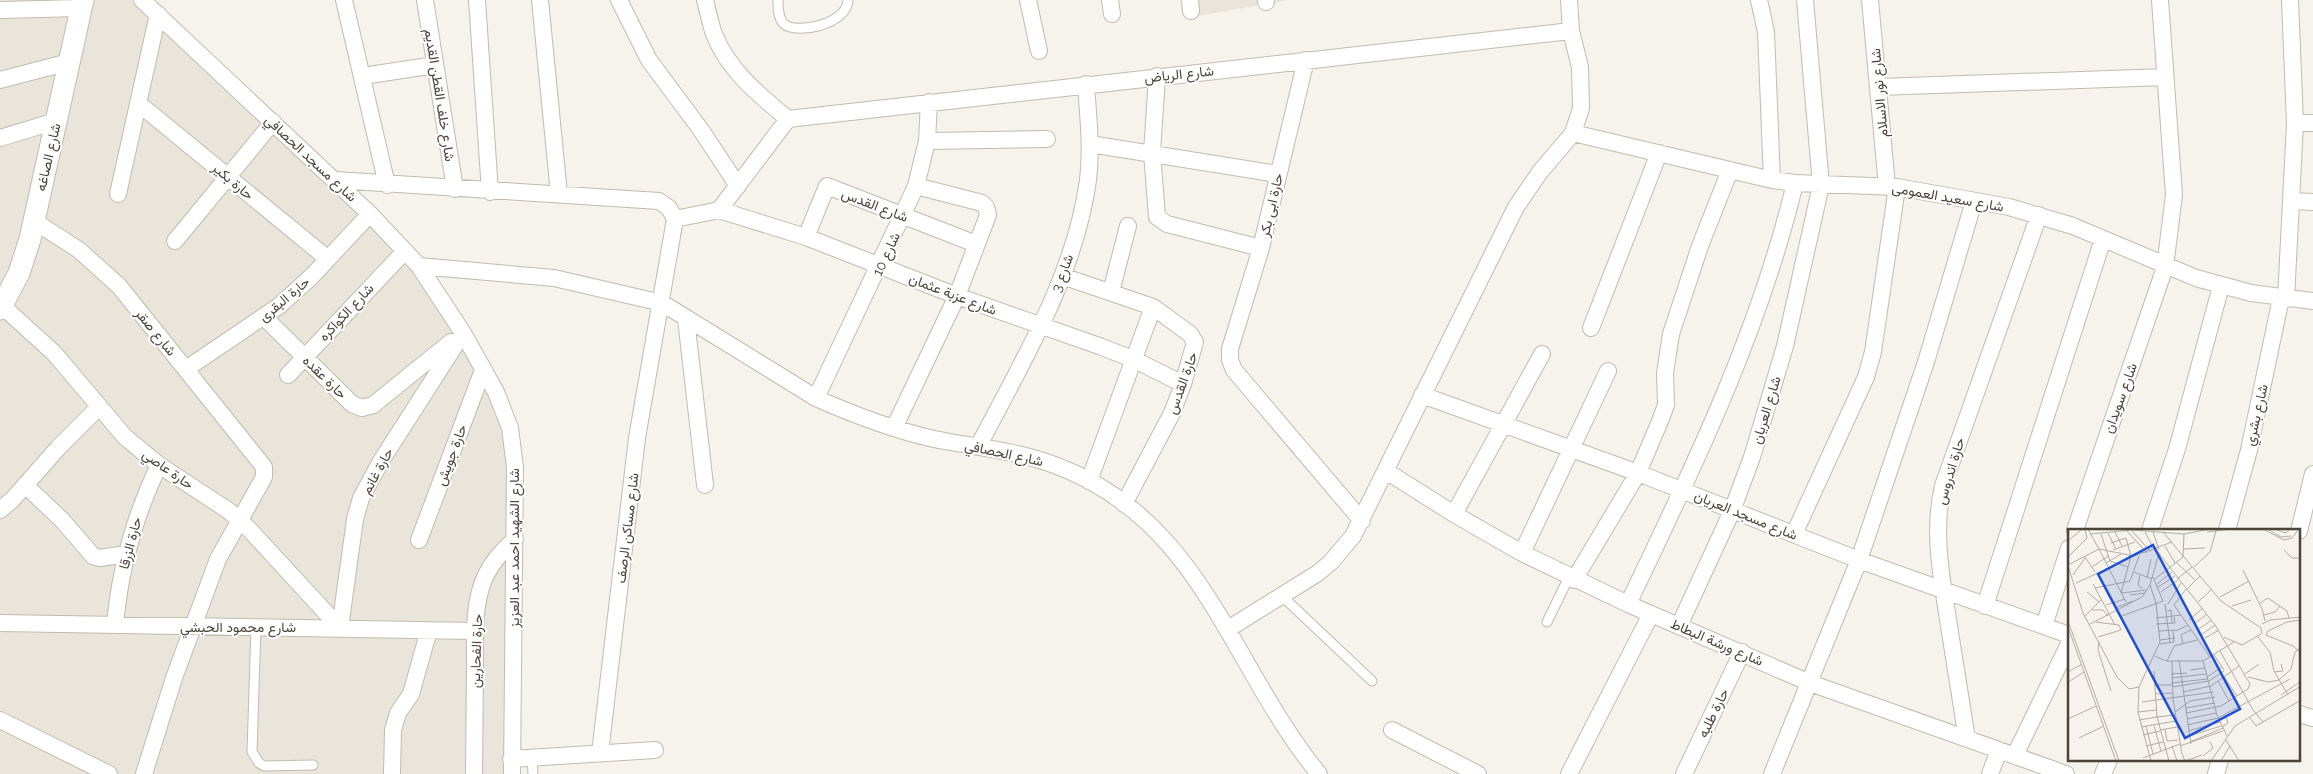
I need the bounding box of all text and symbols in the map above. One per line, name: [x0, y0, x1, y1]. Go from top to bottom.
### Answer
street label: شارع خلف القطن القديم: [419, 27, 458, 163]
street label: شارع نور الاسلام: [1867, 48, 1894, 138]
street label: شارع الرياض: [1143, 62, 1215, 89]
street label: شارع مسجد الحصافي: [259, 111, 360, 208]
street label: شارع الصاغه: [32, 121, 67, 193]
street label: حارة بكير: [208, 158, 257, 204]
street label: حارة ابى بكر: [1256, 172, 1287, 240]
street label: شارع سعيد العمومى: [1890, 179, 2005, 218]
street label: شارع القدس: [838, 185, 911, 228]
street label: شارع 10: [869, 230, 906, 280]
street label: شارع 3: [1048, 252, 1079, 295]
street label: شارع عزبة عثمان: [906, 270, 999, 321]
street label: حارة البقرى: [255, 273, 313, 326]
street label: شارع الكواكره: [315, 280, 379, 346]
street label: شارع صقر: [129, 305, 180, 361]
street label: حارة القدس: [1163, 350, 1202, 417]
street label: حارة عقده: [299, 352, 350, 403]
street label: شارع سويدان: [2100, 361, 2143, 436]
street label: شارع العريان: [1748, 374, 1787, 447]
street label: شارع بشري: [2241, 383, 2275, 448]
street label: حارة جويش: [432, 422, 471, 488]
street label: حارة اندروس: [1932, 436, 1969, 507]
street label: شارع الحصافي: [963, 437, 1045, 473]
street label: حارة غانم: [358, 445, 397, 498]
street label: حارة عاصي: [137, 446, 197, 496]
street label: شارع الشهيد احمد عبد العزيز: [506, 468, 525, 629]
street label: شارع مساكن الرصف: [612, 472, 645, 584]
street label: شارع مسجد العريان: [1691, 487, 1800, 546]
street label: حارة الزرقا: [115, 515, 146, 571]
inset map: [2068, 529, 2300, 762]
street label: حارة الفحارين: [467, 614, 486, 688]
street label: شارع ورشة البطاط: [1667, 615, 1766, 671]
street label: شارع محمود الحبشي: [180, 619, 296, 639]
street label: حارة طلبه: [1694, 686, 1733, 741]

